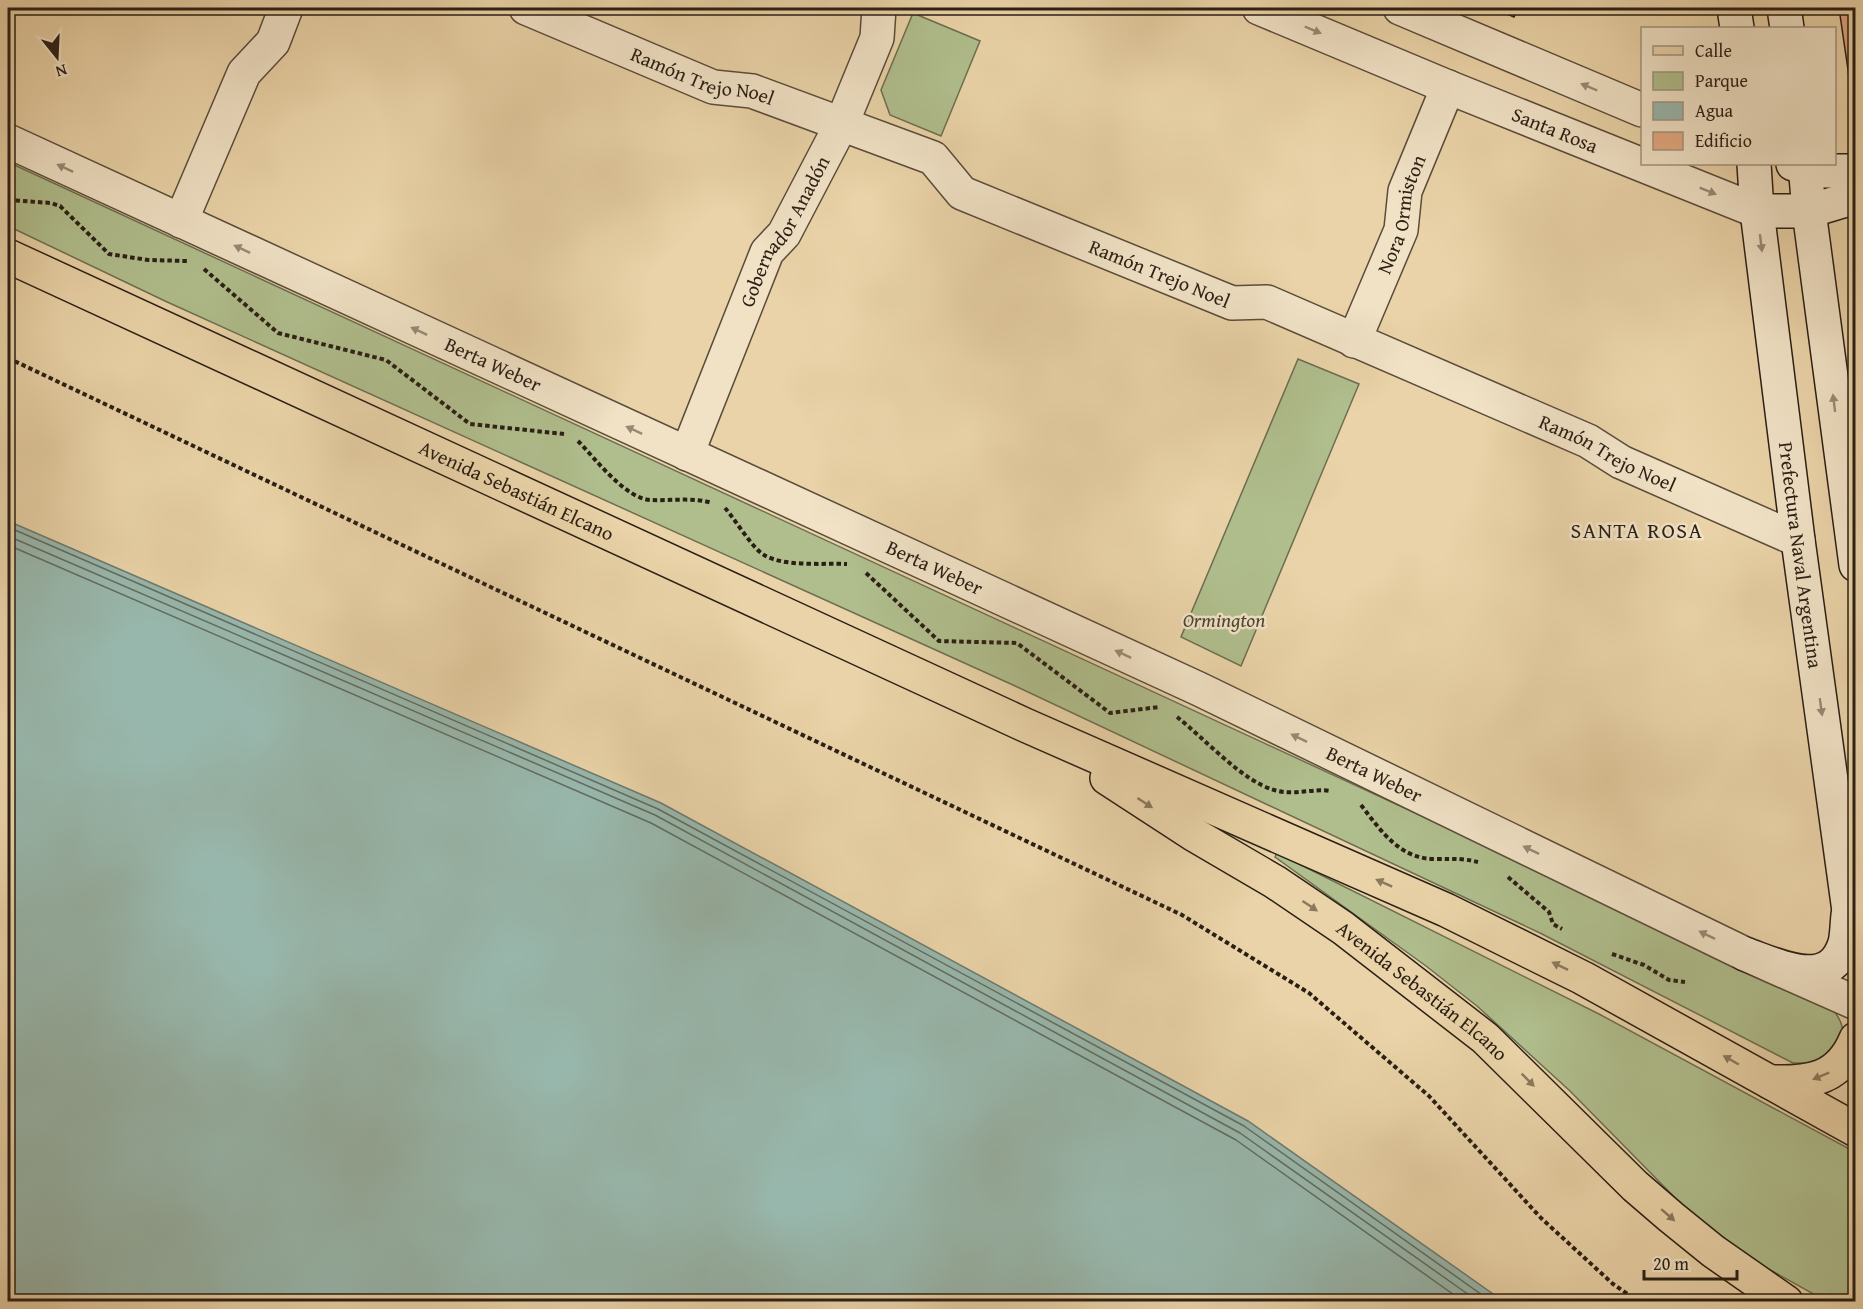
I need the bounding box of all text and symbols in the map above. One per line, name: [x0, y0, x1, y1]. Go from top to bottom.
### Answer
one-way arrow: [1305, 25, 1323, 35]
north arrow: [27, 27, 87, 87]
legend: [1641, 27, 1836, 165]
text: Calle: [1695, 37, 1732, 64]
street label: Ramón Trejo Noel: [626, 39, 779, 112]
text: N: [53, 58, 70, 84]
text: Parque: [1695, 67, 1748, 94]
one-way arrow: [1579, 82, 1597, 92]
text: Agua: [1695, 97, 1734, 124]
street label: Santa Rosa: [1508, 99, 1603, 160]
text: Edificio: [1695, 127, 1752, 154]
street label: Gobernador Anadón: [732, 150, 837, 311]
street label: Nora Ormiston: [1369, 150, 1433, 278]
one-way arrow: [56, 163, 73, 172]
one-way arrow: [1699, 187, 1717, 196]
street label: Ramón Trejo Noel: [1085, 231, 1235, 315]
one-way arrow: [1756, 233, 1766, 252]
one-way arrow: [232, 244, 250, 254]
one-way arrow: [410, 325, 428, 335]
street label: Berta Weber: [440, 329, 546, 399]
one-way arrow: [1830, 393, 1839, 412]
street label: Ramón Trejo Noel: [1535, 407, 1681, 499]
one-way arrow: [626, 425, 643, 434]
street label: Avenida Sebastián Elcano: [415, 433, 619, 548]
street label: Prefectura Naval Argentina: [1772, 440, 1831, 671]
district label: SANTA ROSA: [1571, 514, 1703, 546]
street label: Berta Weber: [882, 532, 988, 602]
park label: Ormington: [1183, 605, 1265, 634]
one-way arrow: [1114, 649, 1132, 659]
one-way arrow: [1816, 697, 1825, 716]
one-way arrow: [1291, 733, 1308, 742]
street label: Berta Weber: [1322, 738, 1428, 809]
one-way arrow: [1137, 797, 1153, 808]
one-way arrow: [1523, 846, 1540, 855]
one-way arrow: [1374, 878, 1392, 888]
one-way arrow: [1302, 900, 1319, 911]
street label: Avenida Sebastián Elcano: [1331, 913, 1515, 1067]
one-way arrow: [1698, 931, 1715, 940]
one-way arrow: [1551, 962, 1569, 972]
one-way arrow: [1722, 1055, 1739, 1065]
one-way arrow: [1812, 1071, 1830, 1081]
one-way arrow: [1520, 1072, 1534, 1086]
one-way arrow: [1660, 1208, 1675, 1221]
scale bar: [1644, 1243, 1737, 1281]
text: 20 m: [1653, 1250, 1689, 1277]

